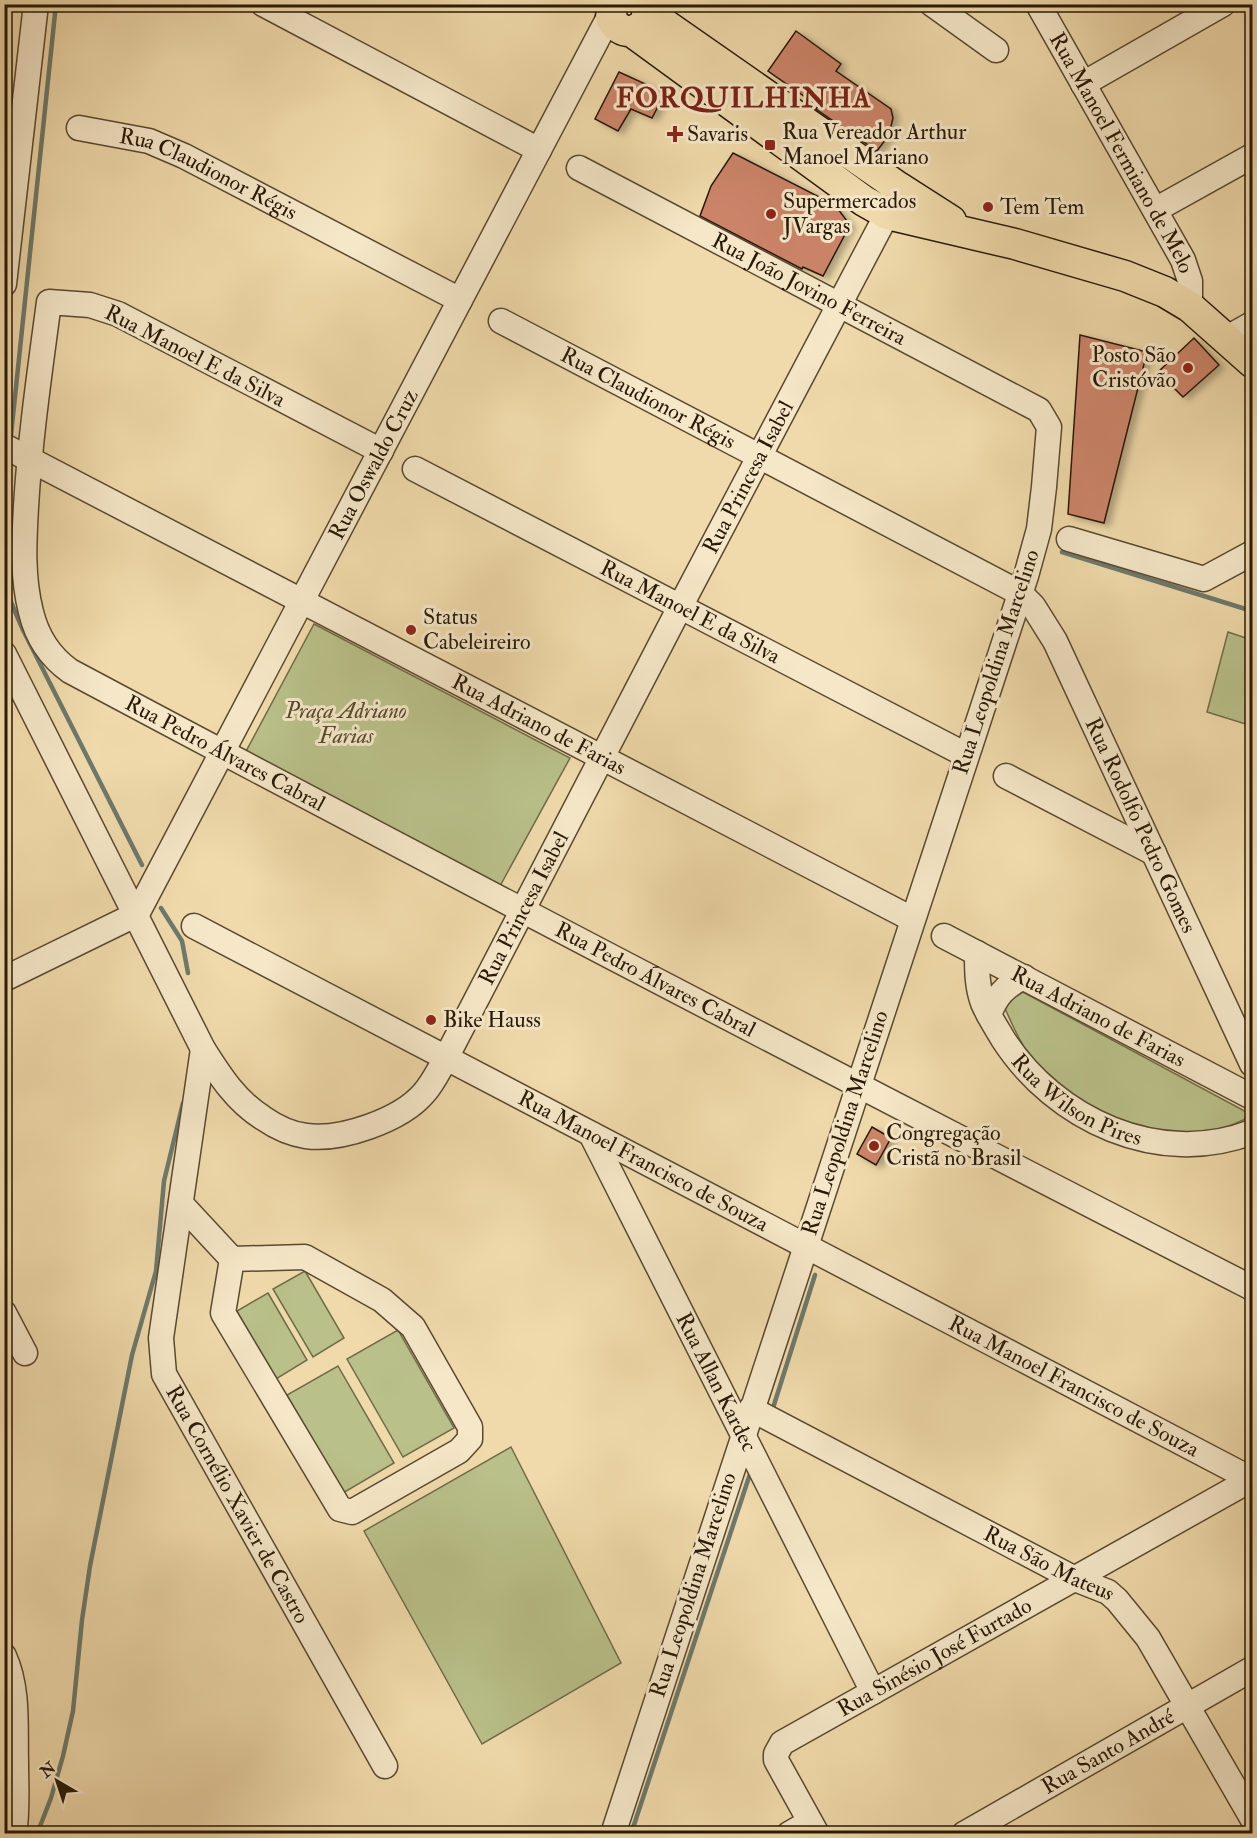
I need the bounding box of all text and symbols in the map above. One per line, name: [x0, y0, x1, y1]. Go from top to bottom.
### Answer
street label: Rua Manoel Fermiano de Melo: [1043, 27, 1200, 277]
district label: FORQUILHINHA: [616, 81, 872, 116]
place label: Rua Vereador Arthur Manoel Mariano: [782, 118, 967, 171]
place label: Savaris: [687, 120, 748, 148]
street label: Rua Claudionor Régis: [117, 122, 302, 227]
marker: Savaris: [668, 127, 682, 141]
marker: Rua Vereador Arthur Manoel Mariano: [763, 138, 777, 152]
place label: Supermercados JVargas: [782, 187, 916, 240]
place label: Tem Tem: [1000, 193, 1084, 221]
marker: Tem Tem: [981, 200, 995, 214]
marker: Supermercados JVargas: [764, 207, 778, 221]
street label: Rua João Jovino Ferreira: [707, 226, 912, 352]
street label: Rua Manoel E da Silva: [100, 298, 291, 414]
street label: Rua Claudionor Régis: [556, 341, 740, 455]
place label: Posto São Cristóvão: [1091, 341, 1176, 394]
marker: Posto São Cristóvão: [1181, 361, 1195, 375]
street label: Rua Oswaldo Cruz: [322, 384, 425, 545]
street label: Rua Princesa Isabel: [697, 396, 800, 559]
street label: Rua Leopoldina Marcelino: [946, 546, 1047, 778]
street label: Rua Manoel E da Silva: [595, 554, 786, 671]
place label: Status Cabeleireiro: [423, 603, 531, 656]
marker: Status Cabeleireiro: [404, 623, 418, 637]
street label: Rua Adriano de Farias: [447, 668, 631, 782]
street label: Rua Pedro Álvares Cabral: [120, 689, 330, 818]
park label: Praça Adriano Farias: [284, 697, 407, 750]
street label: Rua Rodolfo Pedro Gomes: [1079, 713, 1203, 938]
street label: Rua Princesa Isabel: [472, 826, 575, 990]
street label: Rua Pedro Álvares Cabral: [550, 916, 761, 1044]
street label: Rua Adriano de Farias: [1006, 960, 1190, 1074]
place label: Bike Hauss: [443, 1006, 541, 1034]
street label: Rua Leopoldina Marcelino: [795, 1007, 896, 1239]
marker: Bike Hauss: [424, 1013, 438, 1027]
street label: Rua Wilson Pires: [1005, 1048, 1145, 1152]
street label: Rua Manoel Francisco de Souza: [513, 1084, 774, 1239]
place label: Congregação Cristã no Brasil: [886, 1119, 1022, 1172]
marker: Congregação Cristã no Brasil: [867, 1139, 881, 1153]
street label: Rua Allan Kardec: [670, 1308, 763, 1457]
street label: Rua Manoel Francisco de Souza: [944, 1309, 1205, 1464]
street label: Rua Cornélio Xavier de Castro: [159, 1381, 316, 1629]
street label: Rua Leopoldina Marcelino: [643, 1469, 744, 1701]
street label: Rua São Mateus: [979, 1520, 1122, 1606]
street label: Rua Sinésio José Furtado: [832, 1592, 1037, 1723]
street label: Rua Santo André: [1036, 1702, 1180, 1801]
north arrow: [27, 1751, 87, 1811]
text: N: [36, 1757, 61, 1783]

